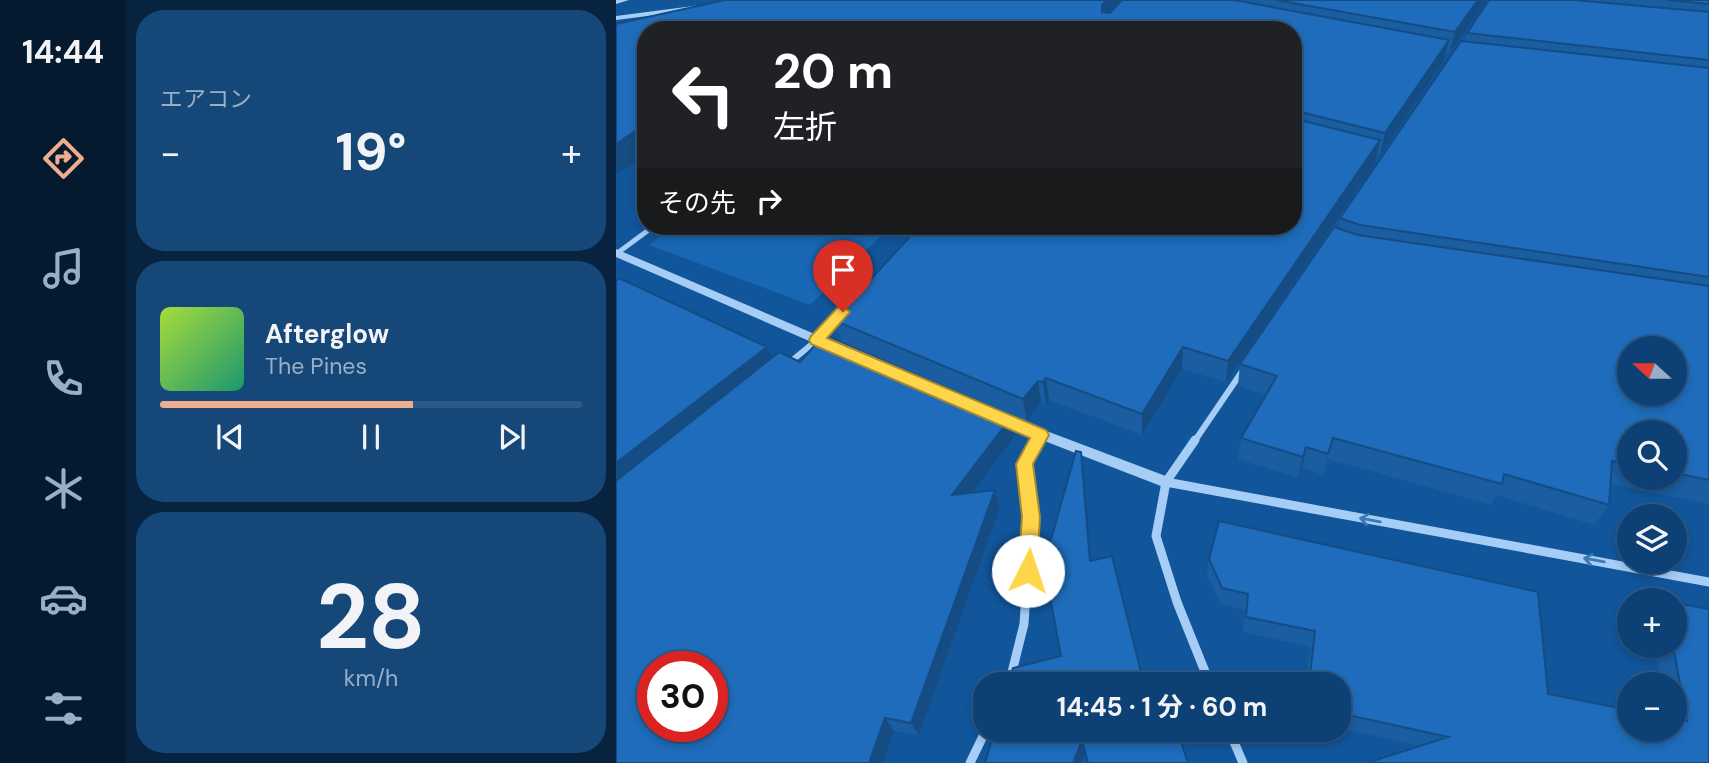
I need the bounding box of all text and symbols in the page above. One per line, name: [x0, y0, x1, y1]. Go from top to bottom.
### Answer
text: 14:44: [22, 31, 104, 73]
text: 20 m: [773, 39, 893, 103]
icon: left: [658, 49, 749, 140]
text: エアコン: [160, 84, 252, 114]
text: 左折: [773, 106, 837, 148]
text: 19°: [336, 118, 406, 186]
text: −: [160, 128, 181, 178]
text: +: [561, 128, 582, 178]
icon: directions: [39, 134, 88, 183]
icon: right: [750, 182, 788, 220]
text: その先: [658, 186, 736, 220]
pin: [813, 240, 873, 312]
icon: music: [39, 244, 88, 293]
icon: arrive: [824, 251, 862, 289]
text: Afterglow: [265, 317, 389, 351]
north arrow: [1617, 336, 1687, 406]
map controls: [1617, 336, 1687, 742]
text: The Pines: [265, 351, 367, 381]
icon: phone: [39, 354, 88, 403]
icon: previous: [211, 418, 249, 456]
icon: pause: [352, 418, 390, 456]
icon: next: [493, 418, 531, 456]
button: search: [1617, 420, 1687, 490]
icon: climate: [39, 464, 88, 513]
button: layers: [1617, 504, 1687, 574]
one-way arrow: [1359, 512, 1382, 526]
position arrow: [991, 534, 1065, 608]
one-way arrow: [1583, 553, 1606, 567]
text: 28: [316, 558, 426, 676]
icon: car: [39, 574, 88, 623]
button: +: [1617, 588, 1687, 658]
speed limit sign: 30: [637, 651, 728, 742]
text: km/h: [344, 663, 398, 693]
button: −: [1617, 672, 1687, 742]
icon: filters: [39, 684, 88, 733]
text: 14:45 · 1 分 · 60 m: [1057, 690, 1267, 724]

